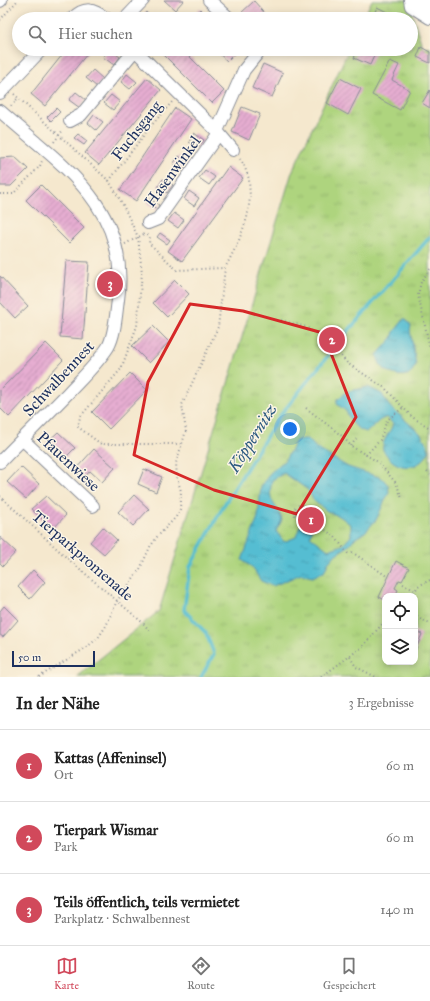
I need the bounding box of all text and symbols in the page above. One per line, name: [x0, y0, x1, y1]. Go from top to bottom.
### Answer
search box: [12, 12, 418, 56]
icon: search: [26, 23, 48, 45]
text: Hier suchen: [58, 25, 133, 43]
street label: Fuchsgang: [107, 96, 167, 165]
street label: Hasenwinkel: [140, 131, 205, 211]
pin: 3: [97, 269, 123, 299]
pin: 2: [319, 325, 345, 355]
street label: Schwalbennest: [19, 336, 98, 420]
water label: Köppernitz: [223, 400, 282, 477]
your location: [280, 419, 300, 439]
street label: Pfauenwiese: [33, 428, 104, 495]
pin: 1: [298, 505, 324, 535]
street label: Tierparkpromenade: [28, 506, 138, 605]
map controls: [382, 593, 418, 665]
button: locate: [382, 593, 418, 629]
button: layers: [382, 629, 418, 665]
scale bar: [12, 649, 95, 668]
text: 50 m: [18, 651, 41, 664]
text: In der Nähe: [16, 693, 100, 714]
text: 3 Ergebnisse: [349, 695, 414, 711]
text: Kattas (Affeninsel): [54, 749, 166, 767]
text: 1: [26, 758, 32, 774]
text: 60 m: [386, 758, 414, 774]
text: Ort: [54, 767, 73, 783]
text: Tierpark Wismar: [54, 821, 158, 839]
text: 2: [26, 830, 32, 846]
text: 60 m: [386, 830, 414, 846]
text: Park: [54, 839, 78, 855]
text: Teils öffentlich, teils vermietet: [54, 893, 239, 911]
text: 3: [26, 902, 32, 918]
text: 140 m: [380, 902, 414, 918]
text: Parkplatz · Schwalbennest: [54, 911, 190, 927]
tab: Karte: [54, 955, 79, 992]
tab: Route: [187, 955, 215, 992]
tab: Gespeichert: [323, 955, 376, 992]

